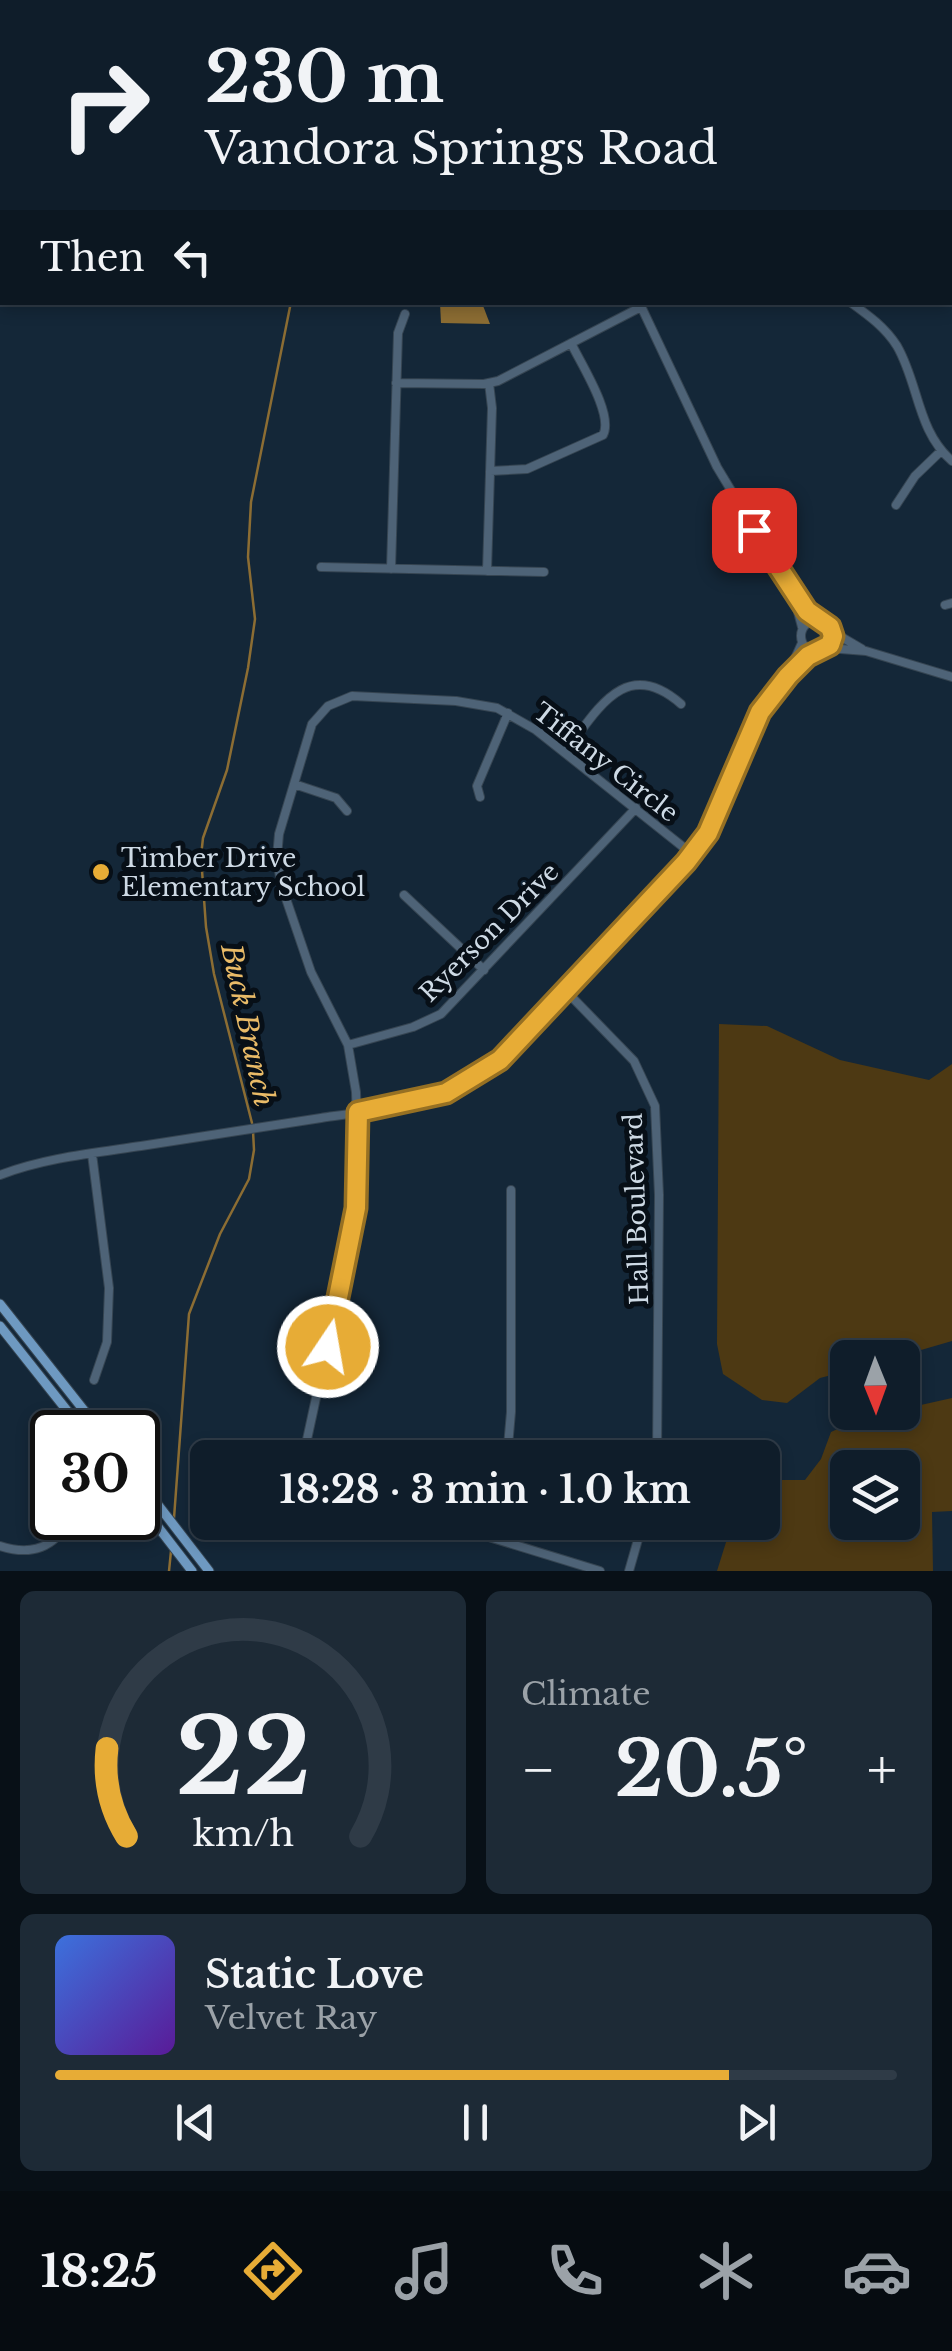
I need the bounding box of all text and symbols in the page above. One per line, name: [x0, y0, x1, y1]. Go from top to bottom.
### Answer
text: 230 m: [205, 34, 444, 121]
icon: right: [40, 40, 170, 170]
text: Vandora Springs Road: [205, 120, 718, 176]
icon: left: [165, 230, 220, 285]
text: Then: [40, 234, 145, 281]
pin: [712, 488, 797, 573]
icon: arrive: [727, 503, 782, 558]
street label: Tiffany Circle: [527, 696, 684, 829]
place label: Timber Drive Elementary School: [121, 843, 365, 903]
street label: Ryerson Drive: [413, 856, 565, 1008]
marker: Timber Drive Elementary School: [90, 861, 112, 883]
water label: Buck Branch: [213, 940, 282, 1110]
street label: Hall Boulevard: [618, 1112, 655, 1306]
position arrow: [276, 1295, 380, 1399]
north arrow: [830, 1340, 920, 1430]
map controls: [830, 1340, 920, 1540]
speed limit sign: 30: [30, 1410, 160, 1540]
button: layers: [830, 1450, 920, 1540]
text: 18:28 · 3 min · 1.0 km: [279, 1466, 691, 1513]
text: Climate: [521, 1674, 650, 1714]
text: 22: [175, 1693, 311, 1822]
text: 20.5°: [615, 1723, 808, 1816]
text: −: [521, 1736, 556, 1804]
text: +: [867, 1736, 897, 1804]
text: km/h: [192, 1811, 294, 1856]
text: Static Love: [205, 1951, 424, 1998]
text: Velvet Ray: [205, 1998, 377, 2038]
icon: previous: [168, 2095, 223, 2150]
icon: pause: [448, 2095, 503, 2150]
icon: next: [729, 2095, 784, 2150]
icon: directions: [238, 2236, 308, 2306]
icon: music: [389, 2236, 459, 2306]
icon: phone: [540, 2236, 610, 2306]
icon: climate: [691, 2236, 761, 2306]
icon: car: [842, 2236, 912, 2306]
text: 18:25: [40, 2243, 157, 2299]

